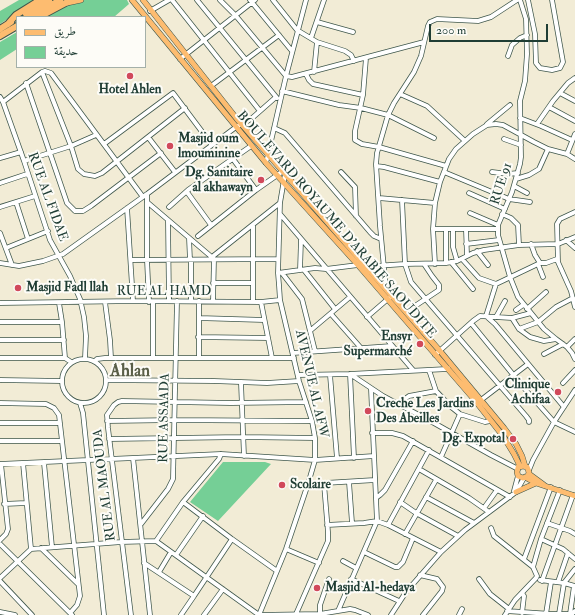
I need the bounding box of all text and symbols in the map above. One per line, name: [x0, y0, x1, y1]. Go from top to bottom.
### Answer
legend: [16, 16, 146, 68]
scale bar: [431, 16, 550, 42]
text: 200 m: [436, 23, 466, 38]
text: طريق: [54, 24, 76, 39]
text: حديقة: [54, 44, 78, 59]
marker: Hotel Ahlen: [125, 71, 135, 81]
place label: Hotel Ahlen: [99, 82, 161, 98]
street label: BOULEVARD ROYAUME D'ARABIE SAOUDITE: [233, 108, 439, 342]
place label: Masjid oum lmouminine: [178, 131, 240, 162]
marker: Masjid oum lmouminine: [165, 141, 175, 151]
street label: RUE AL FIDAE: [24, 150, 70, 244]
street label: RUE 91: [488, 161, 516, 207]
place label: Dg. Sanitaire al akhawayn: [185, 165, 253, 196]
marker: Dg. Sanitaire al akhawayn: [256, 175, 266, 185]
place label: Masjid Fadl llah: [26, 280, 108, 296]
marker: Masjid Fadl llah: [13, 283, 23, 293]
street label: RUE AL HAMD: [117, 284, 211, 300]
street label: AVENUE AL AFW: [291, 328, 331, 440]
place label: Ensyr Supermarché: [344, 329, 412, 360]
marker: Ensyr Supermarché: [415, 339, 425, 349]
district label: Ahlan: [110, 362, 150, 382]
street label: RUE ASSAADA: [156, 373, 174, 463]
place label: Clinique Achifaa: [505, 377, 550, 408]
marker: Clinique Achifaa: [553, 387, 563, 397]
place label: Creche Les Jardins Des Abeilles: [376, 396, 474, 427]
marker: Creche Les Jardins Des Abeilles: [363, 406, 373, 416]
street label: RUE AL MAOUDA: [90, 428, 120, 542]
place label: Dg. Expotal: [442, 431, 505, 447]
marker: Dg. Expotal: [508, 434, 518, 444]
place label: Scolaire: [290, 477, 331, 493]
marker: Scolaire: [277, 480, 287, 490]
place label: Masjid Al-hedaya: [325, 580, 415, 596]
marker: Masjid Al-hedaya: [312, 583, 322, 593]

